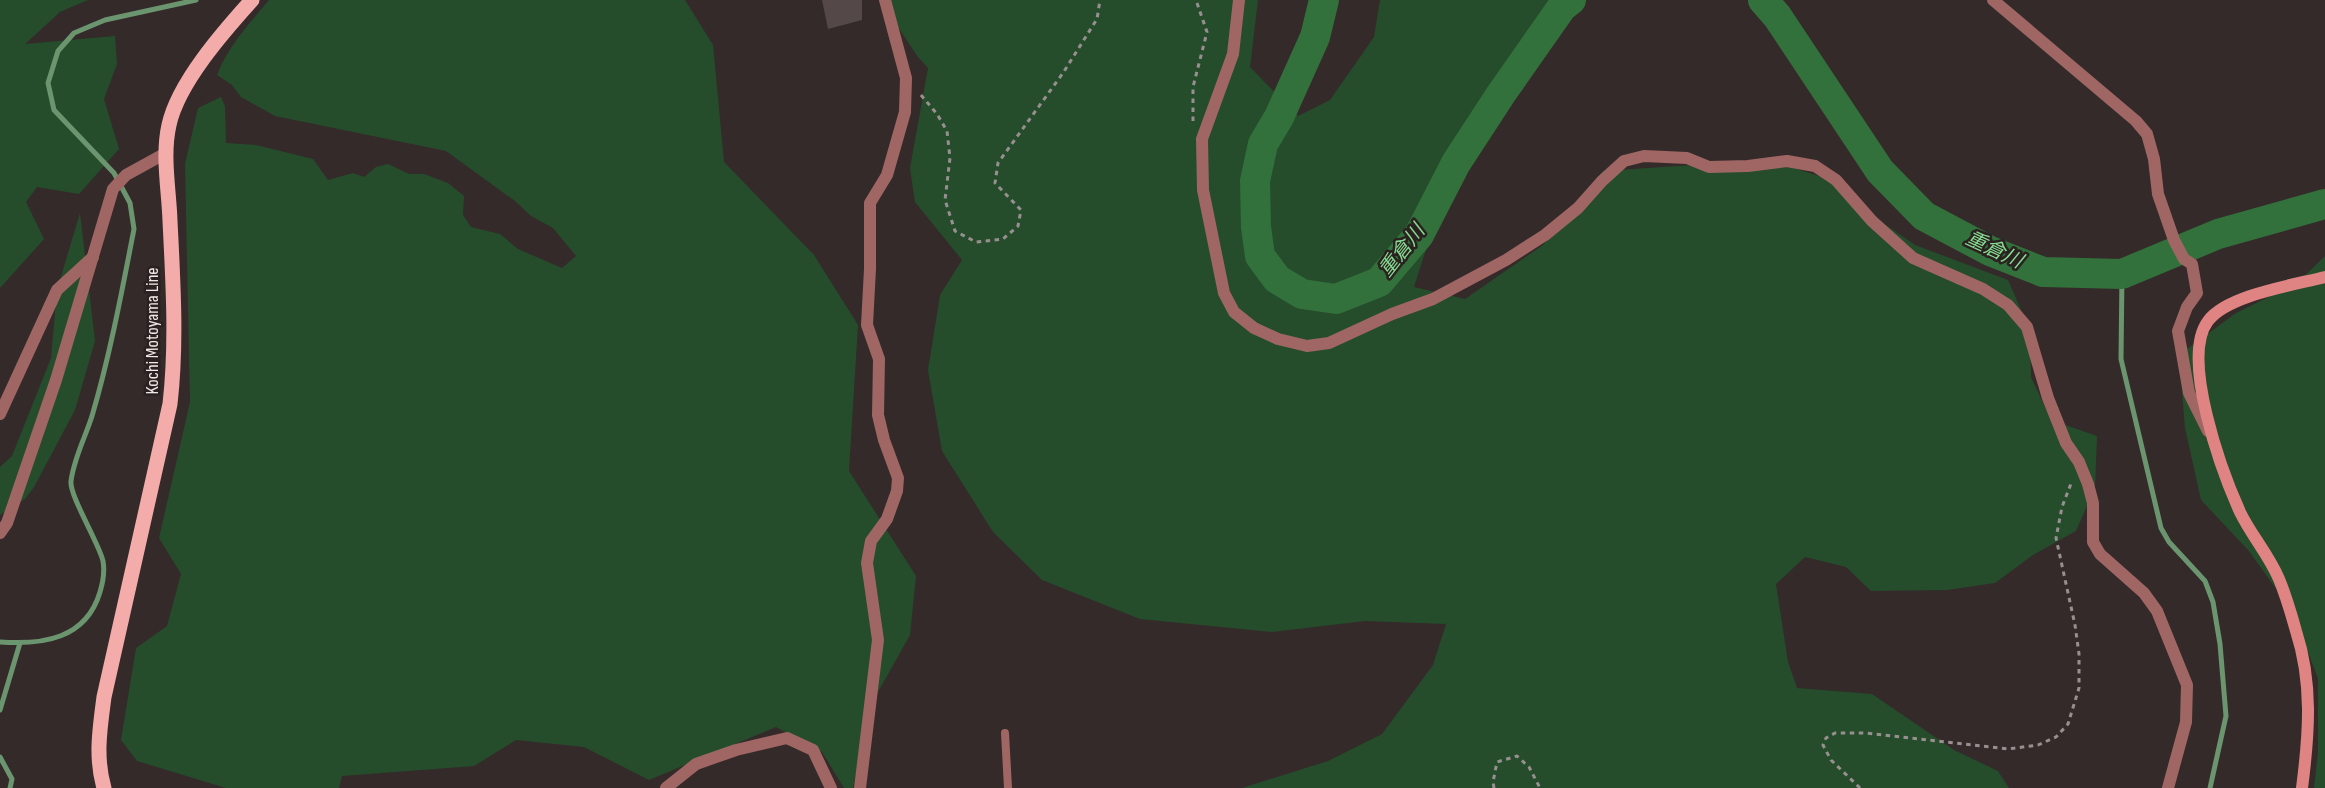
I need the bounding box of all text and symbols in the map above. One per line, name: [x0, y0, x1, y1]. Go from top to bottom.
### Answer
water label: 重倉川: [1374, 218, 1431, 282]
water label: 重倉川: [1962, 226, 2028, 274]
street label: Kochi Motoyama Line: [142, 267, 163, 395]

